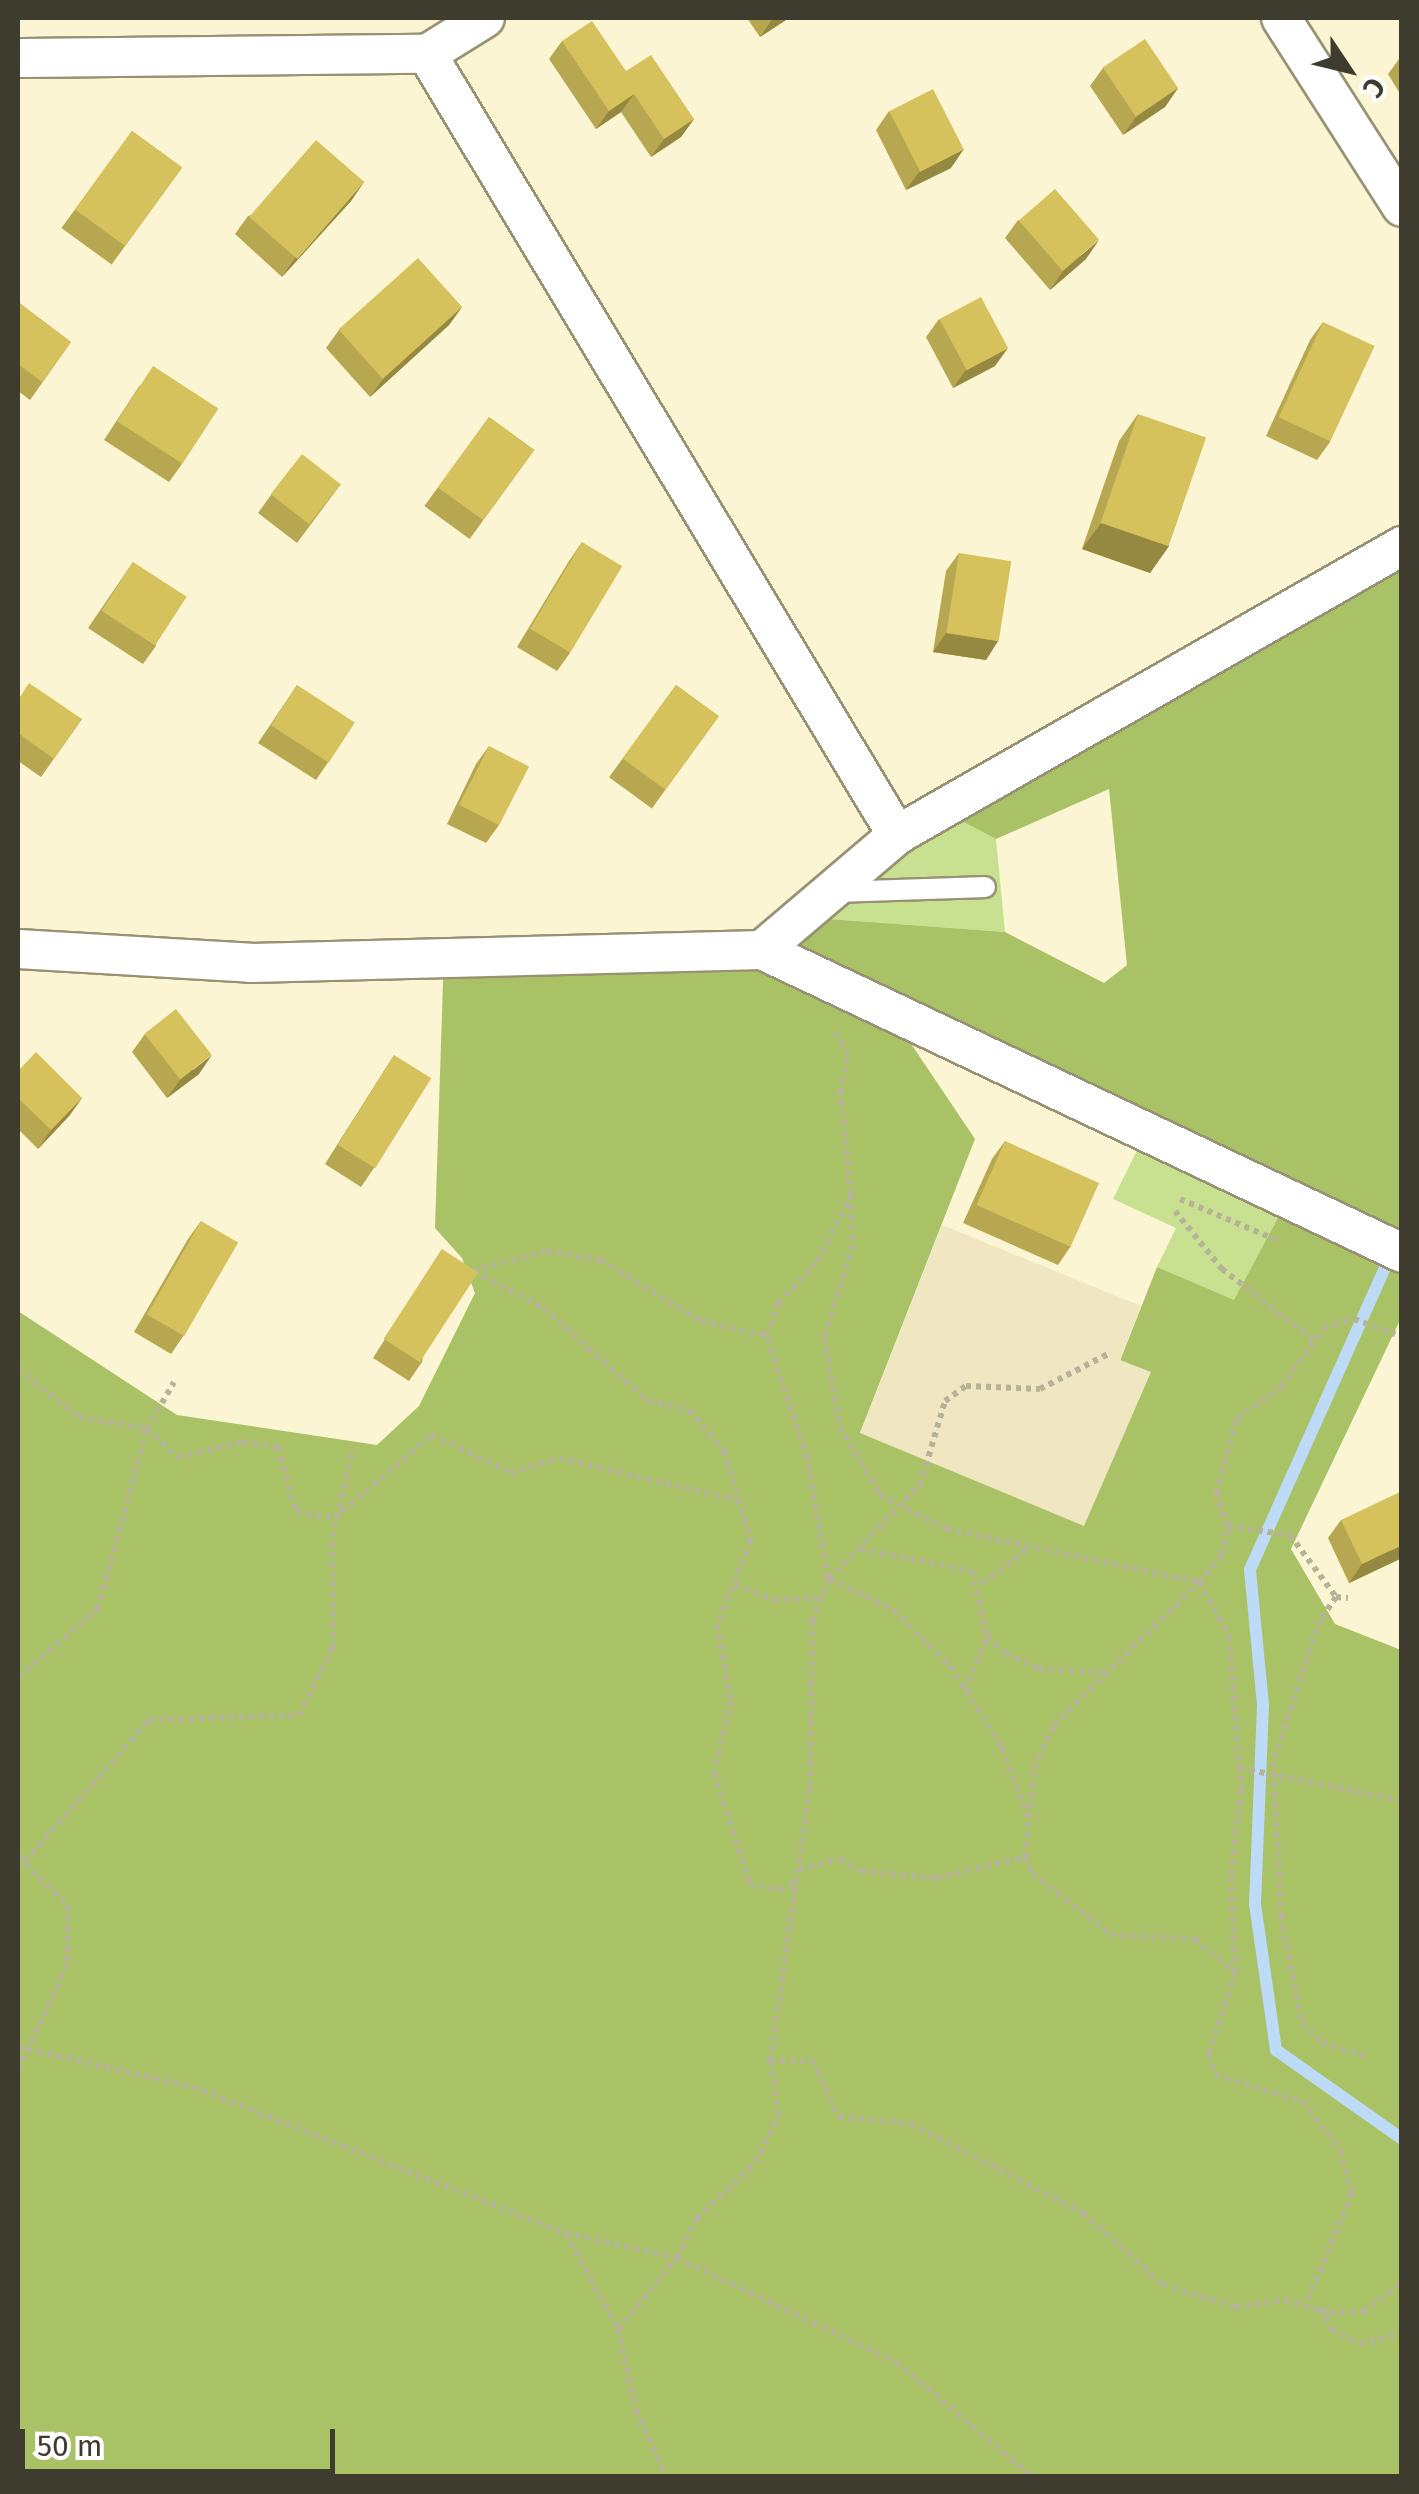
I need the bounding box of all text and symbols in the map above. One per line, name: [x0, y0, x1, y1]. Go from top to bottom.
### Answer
north arrow: [1299, 20, 1399, 120]
text: С: [1356, 71, 1392, 104]
scale bar: [25, 2409, 340, 2471]
text: 50 m: [37, 2428, 102, 2464]

